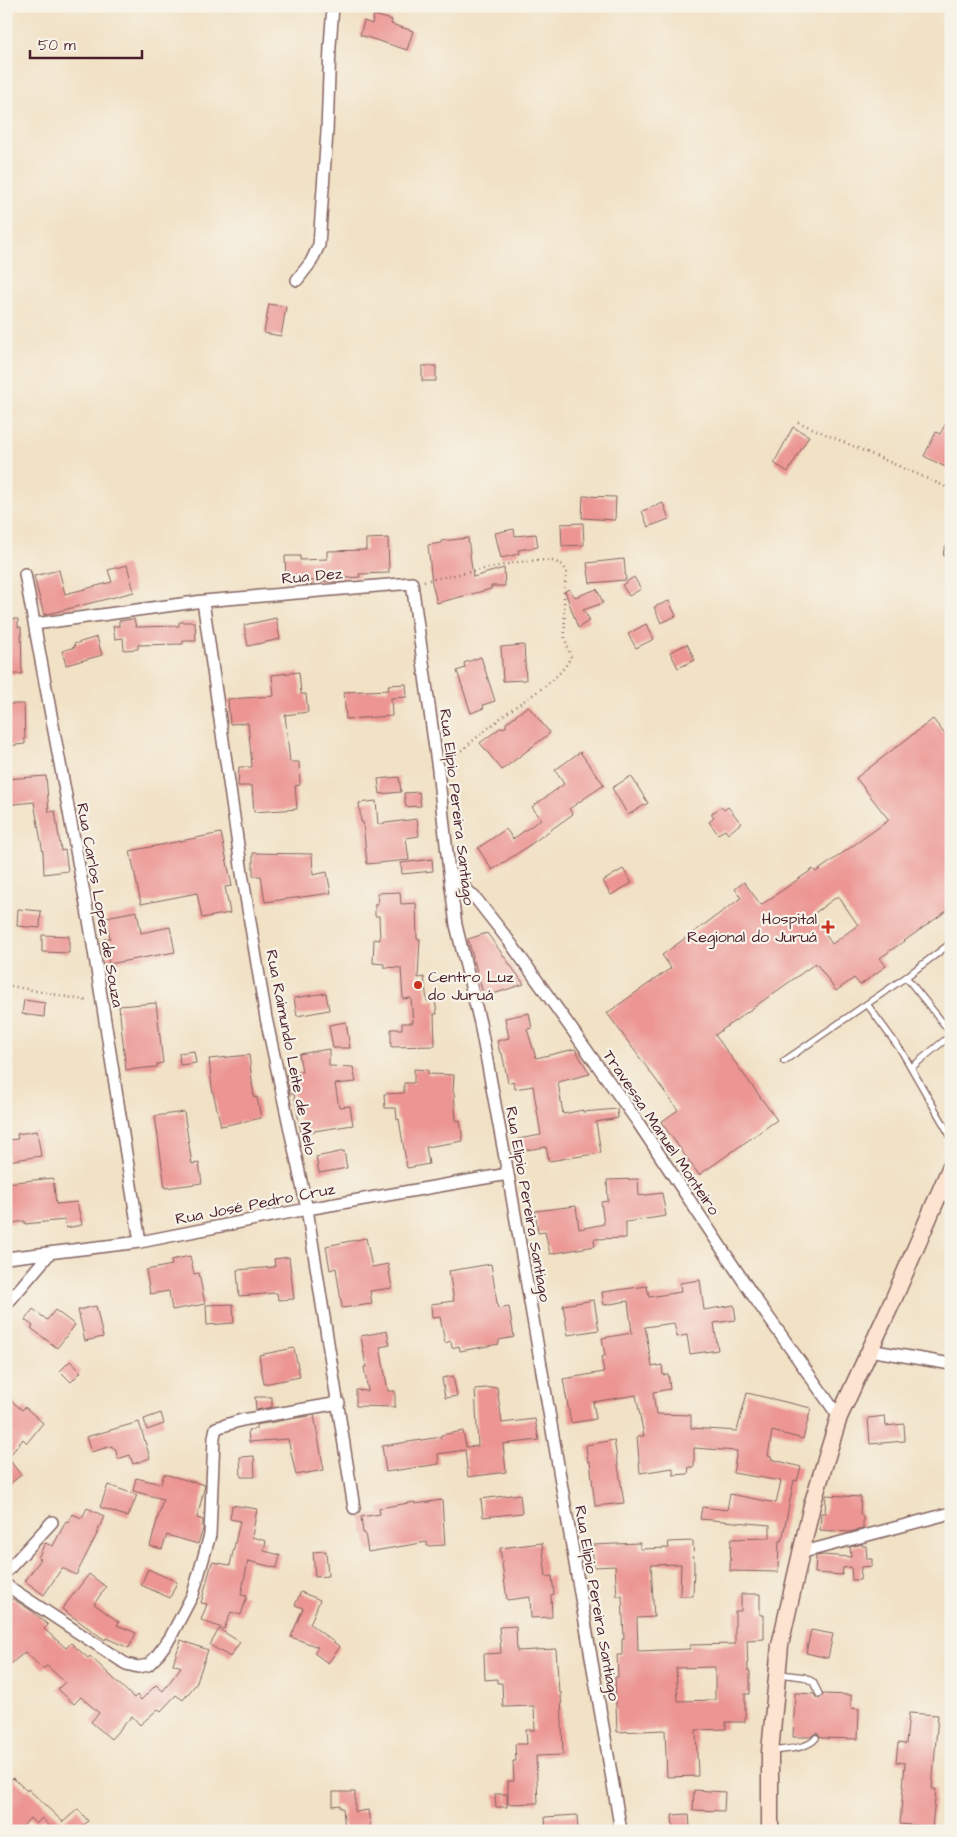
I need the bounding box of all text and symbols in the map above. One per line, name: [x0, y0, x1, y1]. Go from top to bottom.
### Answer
scale bar: [30, 28, 142, 60]
text: 50 m: [38, 35, 76, 56]
street label: Rua Dez: [281, 562, 344, 590]
street label: Rua Elipio Pereira Santiago: [433, 707, 480, 907]
street label: Rua Carlos Lopez de Souza: [71, 801, 129, 1009]
place label: Hospital Regional do Juruá: [687, 908, 817, 949]
marker: Hospital Regional do Juruá: [821, 920, 835, 934]
street label: Rua Raimundo Leite de Melo: [260, 948, 322, 1157]
place label: Centro Luz do Juruá: [428, 966, 514, 1006]
marker: Centro Luz do Juruá: [412, 979, 424, 991]
street label: Travessa Manuel Monteiro: [597, 1045, 725, 1220]
street label: Rua Elipio Pereira Santiago: [499, 1105, 556, 1304]
street label: Rua José Pedro Cruz: [174, 1178, 337, 1230]
street label: Rua Elipio Pereira Santiago: [568, 1504, 625, 1703]

